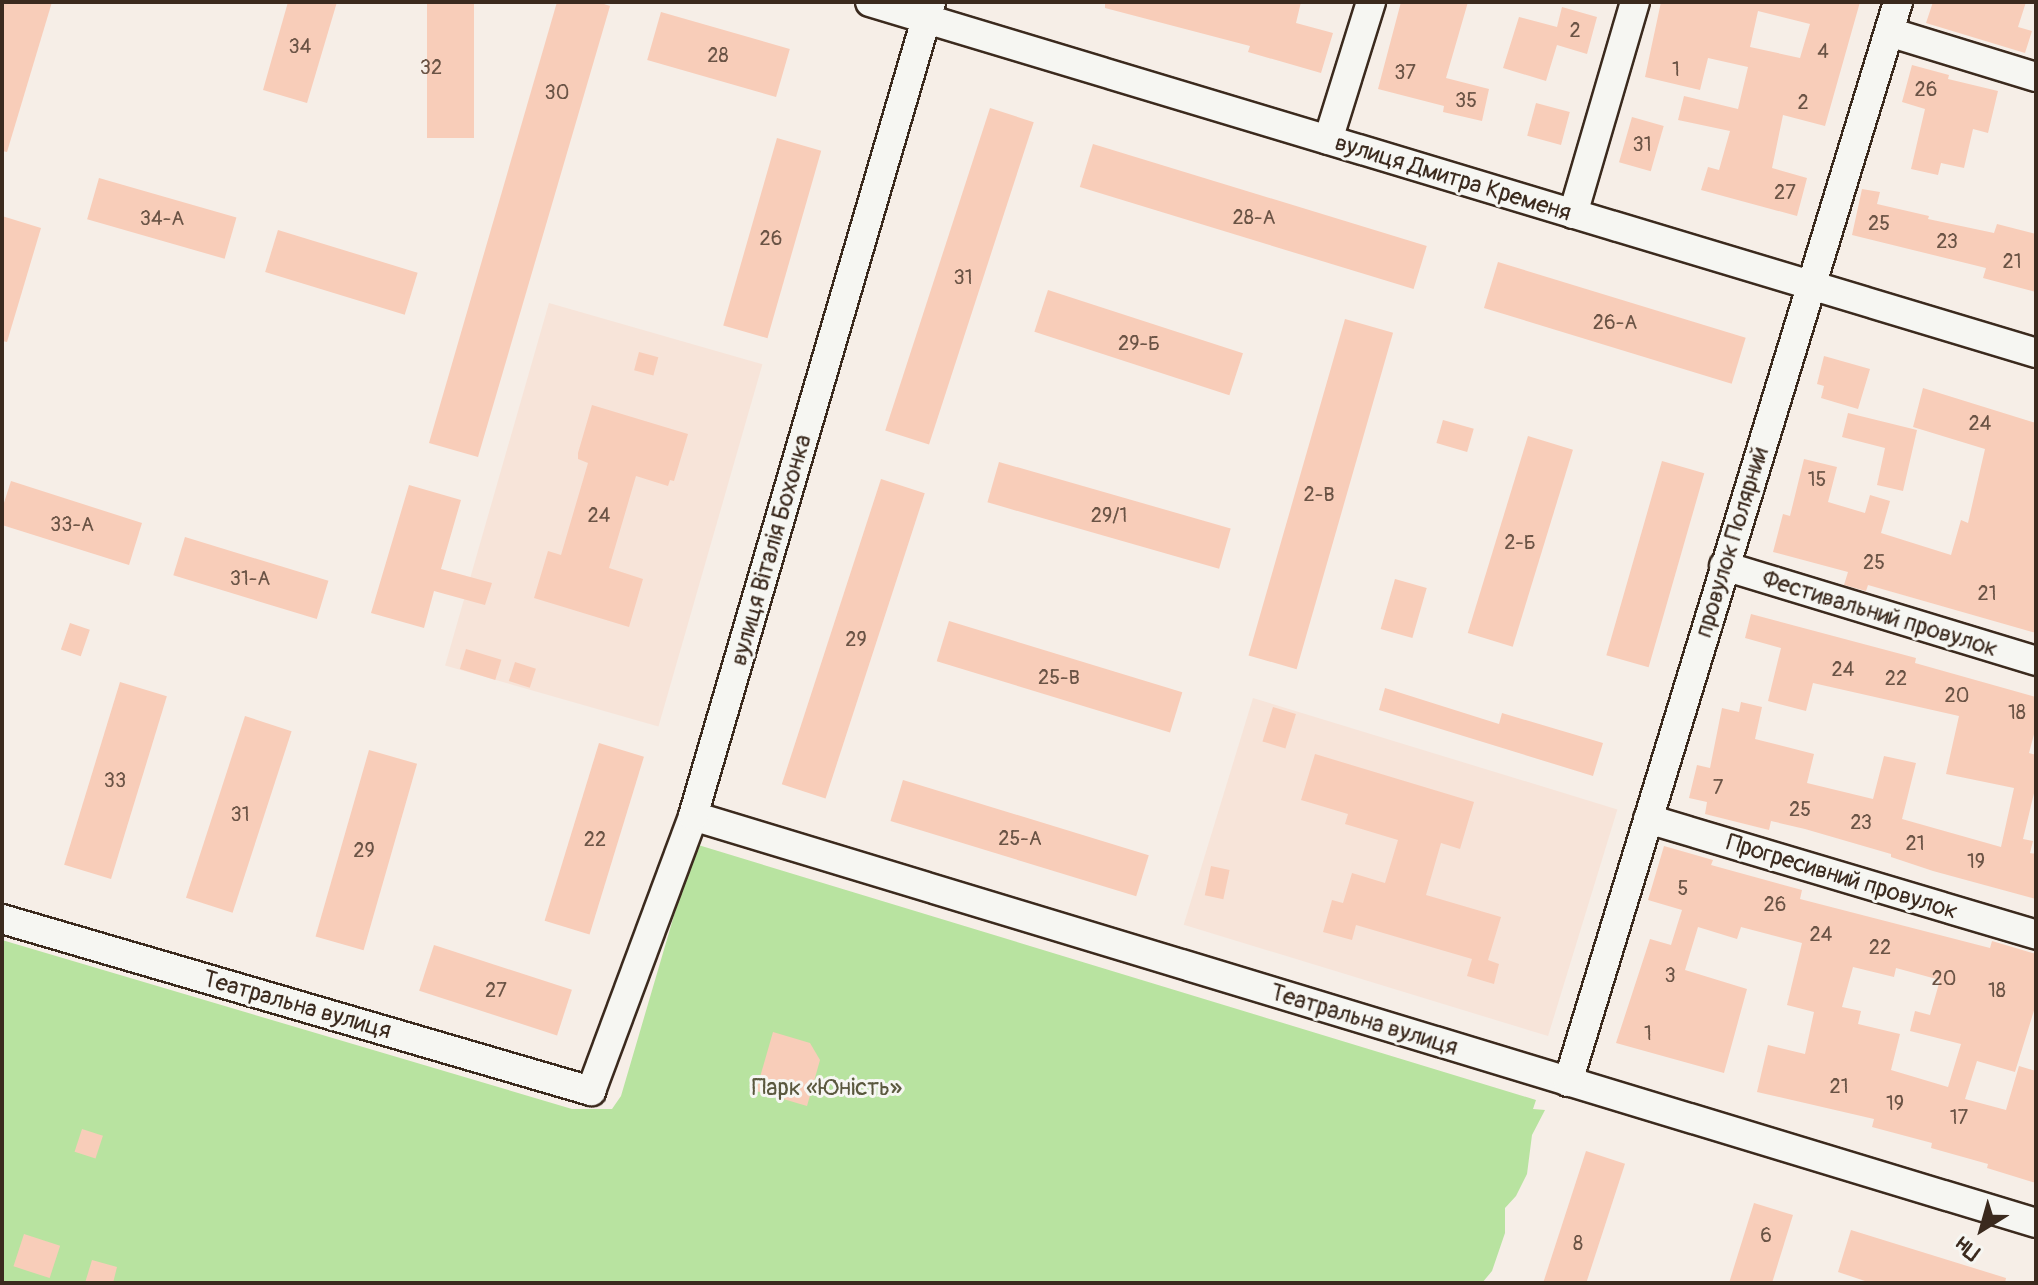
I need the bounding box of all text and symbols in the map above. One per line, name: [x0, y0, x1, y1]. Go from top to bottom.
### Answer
house number: 2: [1569, 18, 1581, 42]
house number: 34: [289, 34, 311, 58]
house number: 4: [1817, 39, 1829, 63]
house number: 28: [707, 43, 729, 67]
house number: 32: [420, 55, 442, 79]
house number: 1: [1672, 57, 1680, 81]
house number: 37: [1394, 60, 1416, 84]
house number: 26: [1915, 77, 1937, 101]
house number: 30: [545, 80, 569, 104]
house number: 35: [1455, 88, 1477, 112]
house number: 2: [1797, 90, 1809, 114]
street label: вулиця Дмитра Кременя: [1331, 128, 1575, 228]
house number: 31: [1633, 132, 1651, 156]
house number: 27: [1774, 180, 1796, 204]
house number: 28-А: [1233, 205, 1275, 229]
house number: 34-А: [140, 206, 184, 230]
house number: 25: [1868, 211, 1890, 235]
house number: 26: [760, 226, 782, 250]
house number: 23: [1936, 229, 1958, 253]
house number: 21: [2003, 249, 2021, 273]
house number: 31: [954, 265, 972, 289]
house number: 26-А: [1593, 310, 1637, 334]
house number: 29-Б: [1118, 331, 1160, 355]
house number: 24: [1969, 411, 1991, 435]
street label: вулиця Віталія Бохонка: [724, 431, 818, 669]
street label: провулок Полярний: [1689, 443, 1775, 641]
house number: 15: [1808, 467, 1826, 491]
house number: 2-В: [1303, 482, 1335, 506]
house number: 24: [588, 503, 610, 527]
house number: 29/1: [1091, 503, 1127, 527]
house number: 33-А: [50, 512, 94, 536]
house number: 2-Б: [1504, 530, 1536, 554]
house number: 25: [1863, 550, 1885, 574]
street label: Фестивальний провулок: [1759, 564, 2001, 664]
house number: 31-А: [230, 566, 270, 590]
house number: 21: [1978, 581, 1996, 605]
house number: 29: [845, 627, 867, 651]
house number: 24: [1832, 657, 1854, 681]
house number: 25-В: [1038, 665, 1080, 689]
house number: 22: [1885, 666, 1907, 690]
house number: 20: [1945, 683, 1969, 707]
house number: 18: [2008, 700, 2026, 724]
house number: 33: [104, 768, 126, 792]
house number: 7: [1713, 775, 1723, 799]
house number: 25: [1789, 797, 1811, 821]
house number: 31: [231, 802, 249, 826]
house number: 23: [1850, 810, 1872, 834]
house number: 25-А: [998, 826, 1042, 850]
house number: 22: [584, 827, 606, 851]
street label: Прогресивний провулок: [1723, 828, 1961, 926]
house number: 21: [1906, 831, 1924, 855]
house number: 29: [353, 838, 375, 862]
house number: 19: [1967, 849, 1985, 873]
house number: 5: [1678, 876, 1688, 900]
house number: 26: [1764, 892, 1786, 916]
house number: 24: [1810, 922, 1832, 946]
house number: 22: [1869, 935, 1891, 959]
house number: 3: [1664, 963, 1676, 987]
street label: Театральна вулиця: [200, 964, 394, 1046]
house number: 20: [1932, 966, 1956, 990]
house number: 27: [485, 978, 507, 1002]
street label: Театральна вулиця: [1267, 978, 1461, 1062]
house number: 18: [1988, 978, 2006, 1002]
house number: 1: [1644, 1021, 1652, 1045]
park label: Парк «Юність»: [752, 1074, 902, 1102]
house number: 21: [1830, 1074, 1848, 1098]
house number: 19: [1886, 1091, 1904, 1115]
house number: 17: [1950, 1105, 1968, 1129]
north arrow: [1942, 1189, 2022, 1269]
house number: 6: [1760, 1223, 1772, 1247]
text: Пн: [1949, 1230, 1986, 1267]
house number: 8: [1573, 1231, 1583, 1255]

